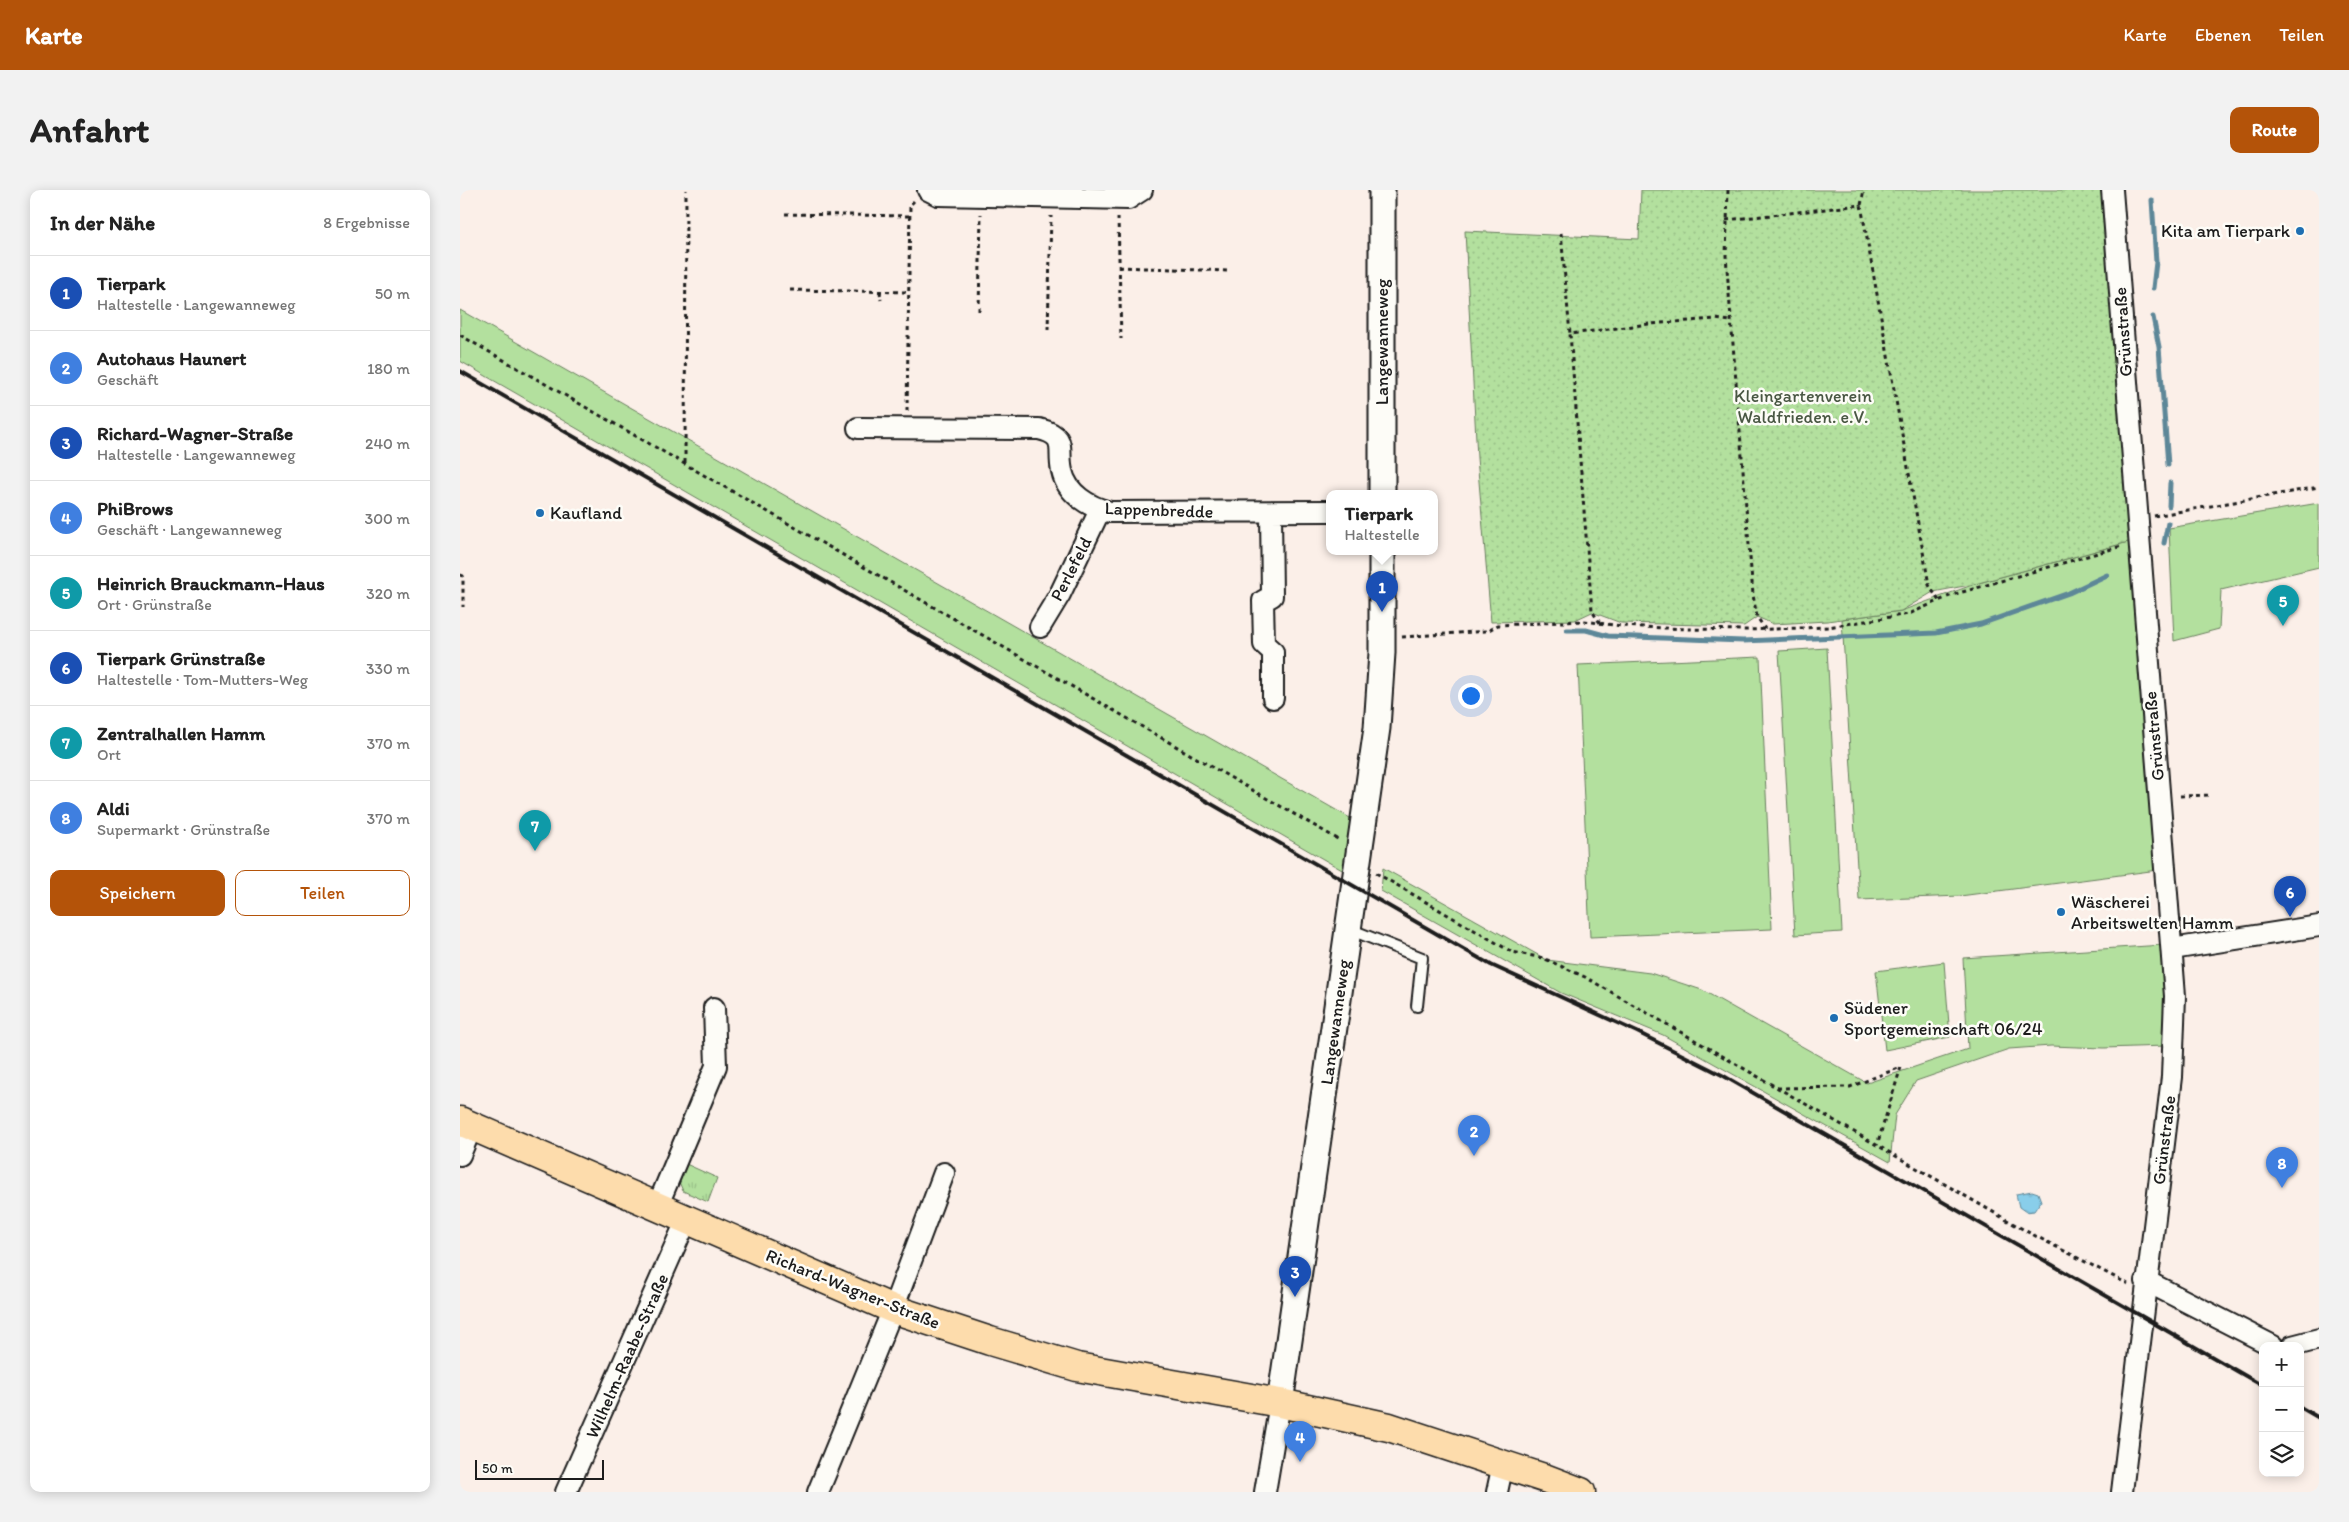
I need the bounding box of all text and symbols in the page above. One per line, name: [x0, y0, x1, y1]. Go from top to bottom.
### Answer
text: Karte: [25, 21, 83, 50]
text: Karte: [2124, 24, 2167, 46]
text: Ebenen: [2195, 24, 2251, 46]
text: Teilen: [2279, 24, 2324, 46]
button: Route: [2230, 107, 2319, 153]
text: Anfahrt: [30, 109, 149, 151]
text: In der Nähe: [50, 210, 155, 235]
text: 8 Ergebnisse: [323, 213, 410, 232]
place label: Kita am Tierpark: [2161, 220, 2291, 242]
marker: Kita am Tierpark: [2294, 225, 2306, 237]
text: Tierpark: [97, 272, 166, 295]
street label: Langewanneweg: [1371, 278, 1393, 405]
text: 1: [62, 284, 70, 303]
text: 50 m: [375, 284, 410, 303]
street label: Grünstraße: [2109, 286, 2137, 378]
text: Haltestelle · Langewanneweg: [97, 295, 295, 314]
text: Autohaus Haunert: [97, 347, 246, 370]
text: 2: [62, 359, 70, 378]
text: 180 m: [367, 359, 410, 378]
text: Geschäft: [97, 370, 159, 389]
park label: Kleingartenverein Waldfrieden. e.V.: [1734, 385, 1872, 428]
text: Richard-Wagner-Straße: [97, 422, 293, 445]
text: 3: [62, 434, 70, 453]
text: 240 m: [365, 434, 410, 453]
text: Haltestelle · Langewanneweg: [97, 445, 295, 464]
popup: [1326, 490, 1438, 555]
text: PhiBrows: [97, 497, 173, 520]
street label: Lappenbredde: [1104, 497, 1214, 523]
place label: Kaufland: [550, 502, 622, 524]
text: Tierpark: [1344, 502, 1413, 525]
marker: Kaufland: [534, 507, 546, 519]
text: 4: [61, 509, 71, 528]
text: 300 m: [365, 509, 410, 528]
text: Geschäft · Langewanneweg: [97, 520, 282, 539]
text: Haltestelle: [1344, 525, 1420, 544]
street label: Perlefeld: [1045, 533, 1097, 605]
pin: 1: [1366, 571, 1398, 612]
text: Heinrich Brauckmann-Haus: [97, 572, 325, 595]
text: 5: [62, 584, 70, 603]
text: 320 m: [366, 584, 410, 603]
pin: 5: [2267, 585, 2299, 626]
text: Ort · Grünstraße: [97, 595, 212, 614]
text: Tierpark Grünstraße: [97, 647, 265, 670]
text: 6: [62, 659, 70, 678]
text: 330 m: [366, 659, 410, 678]
text: Haltestelle · Tom-Mutters-Weg: [97, 670, 308, 689]
your location: [1458, 683, 1484, 709]
street label: Grünstraße: [2139, 690, 2169, 782]
text: Zentralhallen Hamm: [97, 722, 265, 745]
text: 7: [62, 734, 70, 753]
text: 370 m: [366, 734, 410, 753]
text: Ort: [97, 745, 121, 764]
text: Aldi: [97, 797, 130, 820]
text: 8: [62, 809, 70, 828]
text: 370 m: [366, 809, 410, 828]
pin: 7: [519, 810, 551, 851]
text: Supermarkt · Grünstraße: [97, 820, 270, 839]
button: Speichern: [50, 870, 225, 916]
button: Teilen: [235, 870, 410, 916]
pin: 6: [2274, 876, 2306, 917]
place label: Wäscherei Arbeitswelten Hamm: [2071, 891, 2234, 934]
marker: Wäscherei Arbeitswelten Hamm: [2055, 906, 2067, 918]
street label: Langewanneweg: [1315, 957, 1355, 1086]
place label: Südener Sportgemeinschaft 06/24: [1844, 997, 2043, 1040]
marker: Südener Sportgemeinschaft 06/24: [1828, 1012, 1840, 1024]
street label: Grünstraße: [2148, 1094, 2180, 1186]
pin: 2: [1458, 1115, 1490, 1156]
pin: 8: [2266, 1147, 2298, 1188]
street label: Richard-Wagner-Straße: [763, 1244, 943, 1334]
pin: 3: [1279, 1256, 1311, 1297]
street label: Wilhelm-Raabe-Straße: [581, 1270, 673, 1442]
map controls: [2259, 1342, 2304, 1477]
button: +: [2259, 1342, 2304, 1387]
button: −: [2259, 1387, 2304, 1432]
pin: 4: [1284, 1421, 1316, 1462]
button: layers: [2259, 1432, 2304, 1477]
scale bar: [475, 1457, 604, 1480]
text: 50 m: [482, 1460, 513, 1477]

